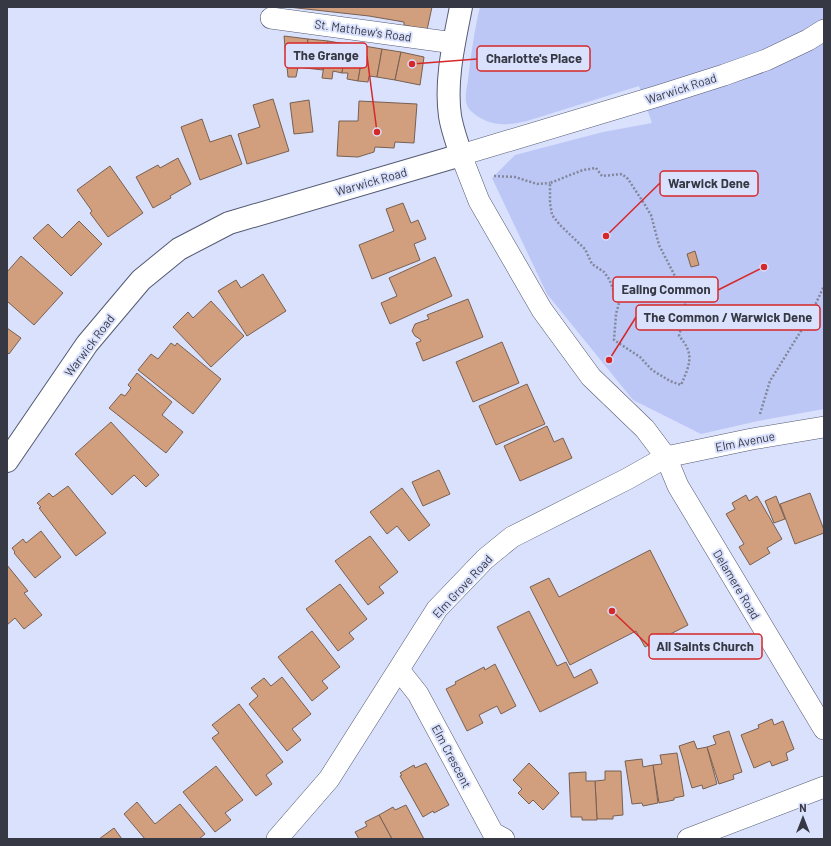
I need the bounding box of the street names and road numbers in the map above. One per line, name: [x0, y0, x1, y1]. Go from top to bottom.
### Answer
street label: St. Matthew's Road: [314, 16, 412, 44]
street label: Warwick Road: [644, 70, 718, 106]
street label: Warwick Road: [334, 164, 408, 198]
street label: Warwick Road: [61, 311, 117, 379]
street label: Elm Avenue: [714, 428, 776, 454]
street label: Delamere Road: [711, 547, 763, 621]
street label: Elm Grove Road: [429, 552, 495, 620]
street label: Elm Crescent: [430, 722, 474, 790]

